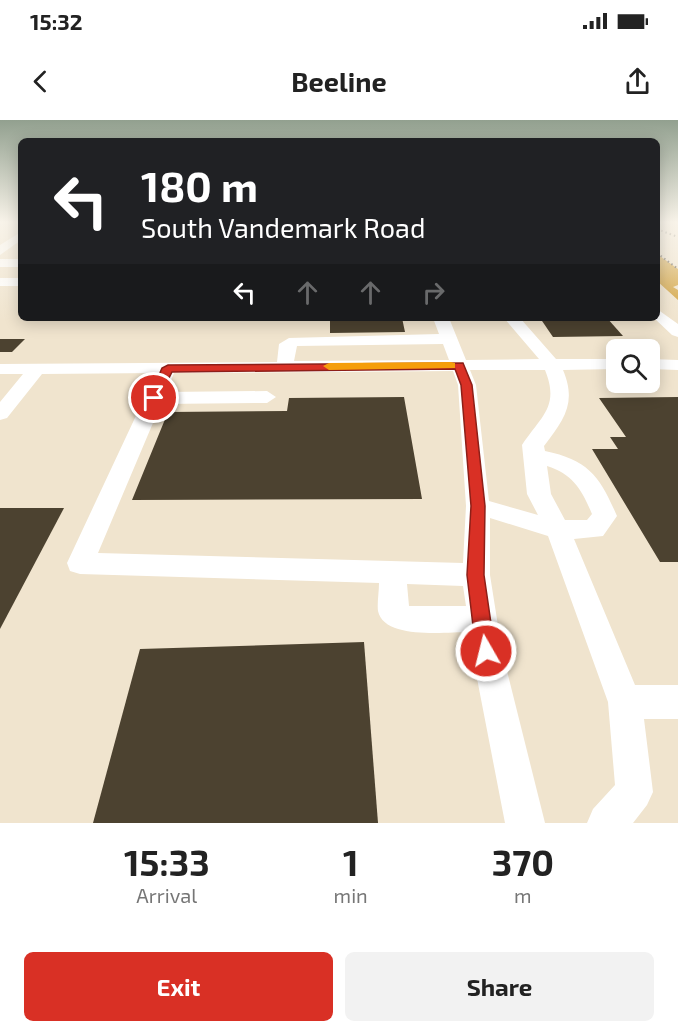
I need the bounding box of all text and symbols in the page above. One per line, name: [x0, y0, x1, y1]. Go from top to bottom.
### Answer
text: 15:32: [30, 8, 83, 34]
icon: back: [24, 65, 57, 98]
text: Beeline: [291, 65, 387, 97]
icon: share: [621, 65, 654, 98]
text: 180 m: [141, 160, 258, 210]
icon: left: [42, 162, 120, 240]
text: South Vandemark Road: [141, 211, 425, 243]
icon: left: [228, 276, 261, 309]
icon: ahead: [291, 276, 324, 309]
icon: ahead: [354, 276, 387, 309]
icon: right: [417, 276, 450, 309]
map controls: [606, 339, 660, 393]
button: search: [606, 339, 660, 393]
pin: [128, 372, 179, 423]
icon: arrive: [137, 381, 170, 414]
position arrow: [454, 619, 518, 683]
text: 15:33: [124, 840, 210, 883]
text: 1: [343, 840, 358, 883]
text: 370: [492, 840, 554, 883]
text: Arrival: [136, 883, 197, 907]
text: min: [334, 883, 368, 907]
text: m: [514, 883, 532, 907]
button: Exit: [24, 952, 333, 1021]
button: Share: [345, 952, 654, 1021]

